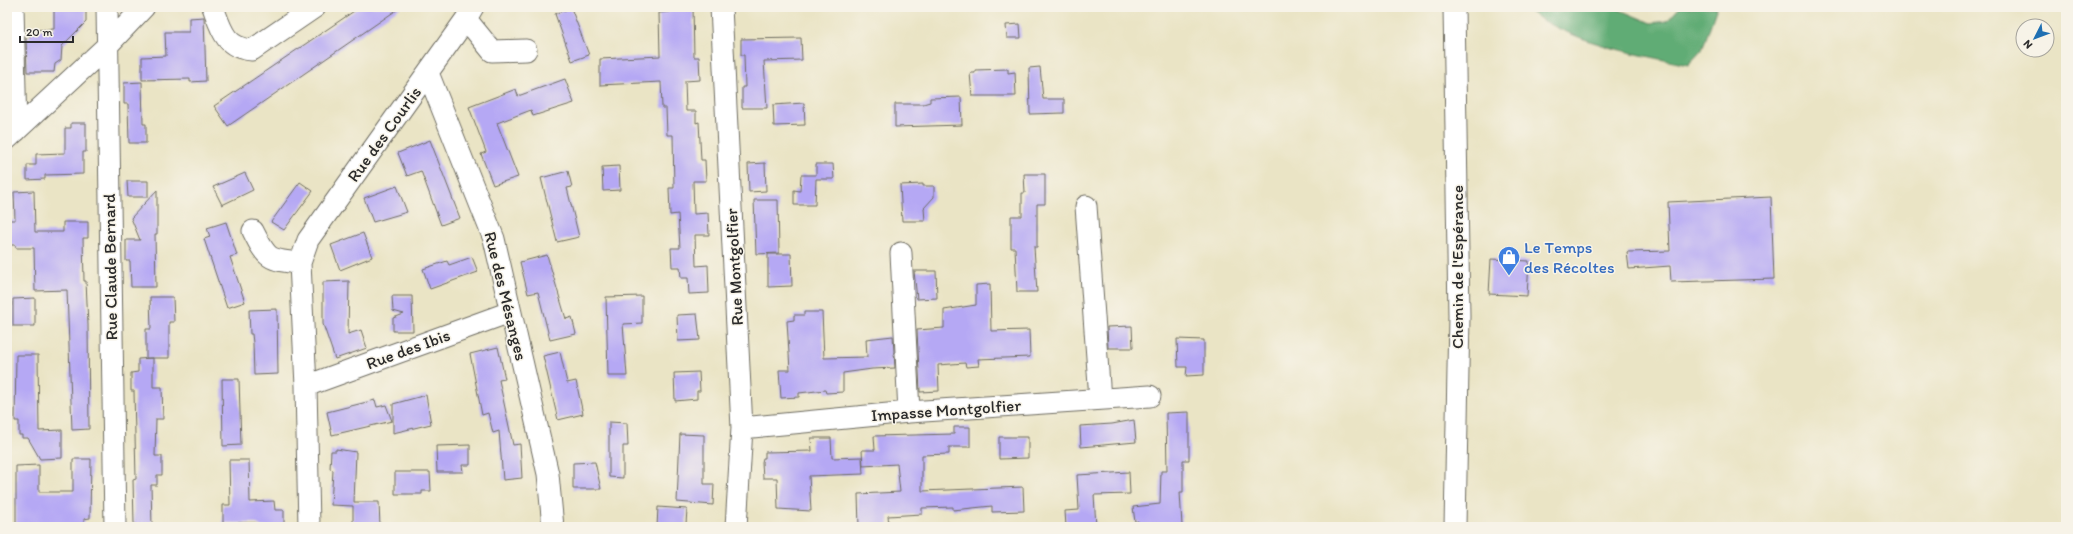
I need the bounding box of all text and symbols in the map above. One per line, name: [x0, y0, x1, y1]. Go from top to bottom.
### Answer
scale bar: [20, 18, 73, 44]
north arrow: [2015, 18, 2055, 58]
text: 20 m: [26, 25, 53, 39]
text: N: [2021, 37, 2035, 51]
street label: Rue des Courlis: [343, 82, 425, 186]
street label: Chemin de l'Espérance: [1447, 185, 1467, 349]
street label: Rue Claude Bernard: [99, 193, 121, 340]
street label: Rue Montgolfier: [721, 207, 747, 326]
street label: Rue des Mésanges: [480, 229, 532, 363]
place label: Le Temps des Récoltes: [1524, 237, 1615, 277]
shop icon: Le Temps des Récoltes: [1496, 244, 1522, 277]
street label: Rue des Ibis: [363, 325, 453, 373]
street label: Impasse Montgolfier: [870, 395, 1022, 425]

